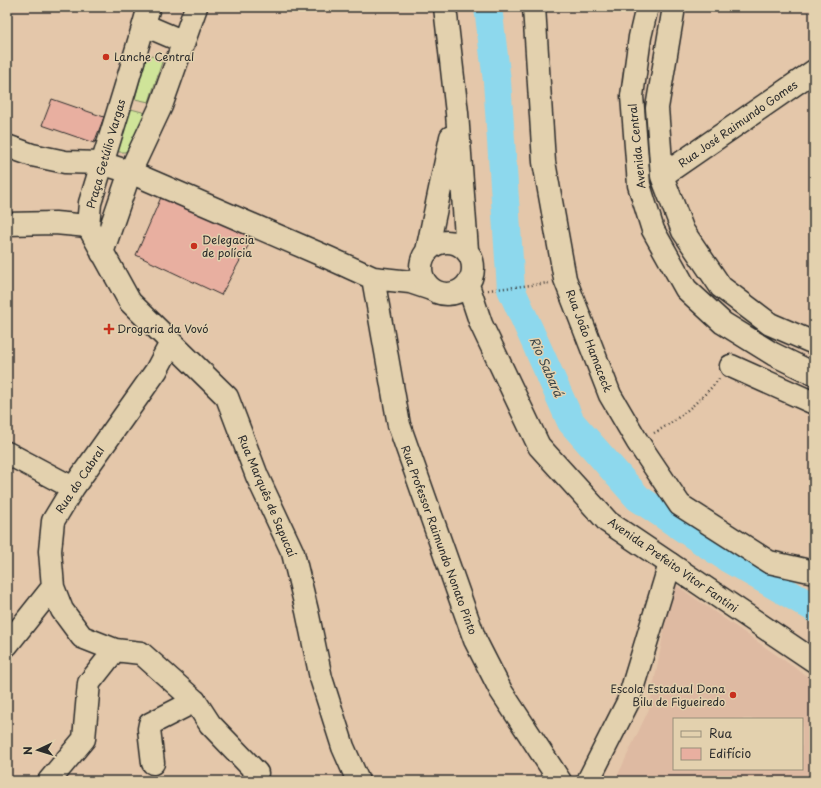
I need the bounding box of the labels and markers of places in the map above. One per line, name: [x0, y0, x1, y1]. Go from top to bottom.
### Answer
place label: Lanche Central: [114, 48, 194, 65]
marker: Lanche Central: [101, 52, 111, 62]
place label: Delegacia de polícia: [202, 231, 255, 261]
marker: Delegacia de polícia: [189, 241, 199, 251]
place label: Drogaria da Vovó: [117, 320, 209, 337]
marker: Drogaria da Vovó: [104, 324, 114, 334]
place label: Escola Estadual Dona Bilu de Figueiredo: [611, 680, 725, 710]
marker: Escola Estadual Dona Bilu de Figueiredo: [728, 690, 738, 700]

